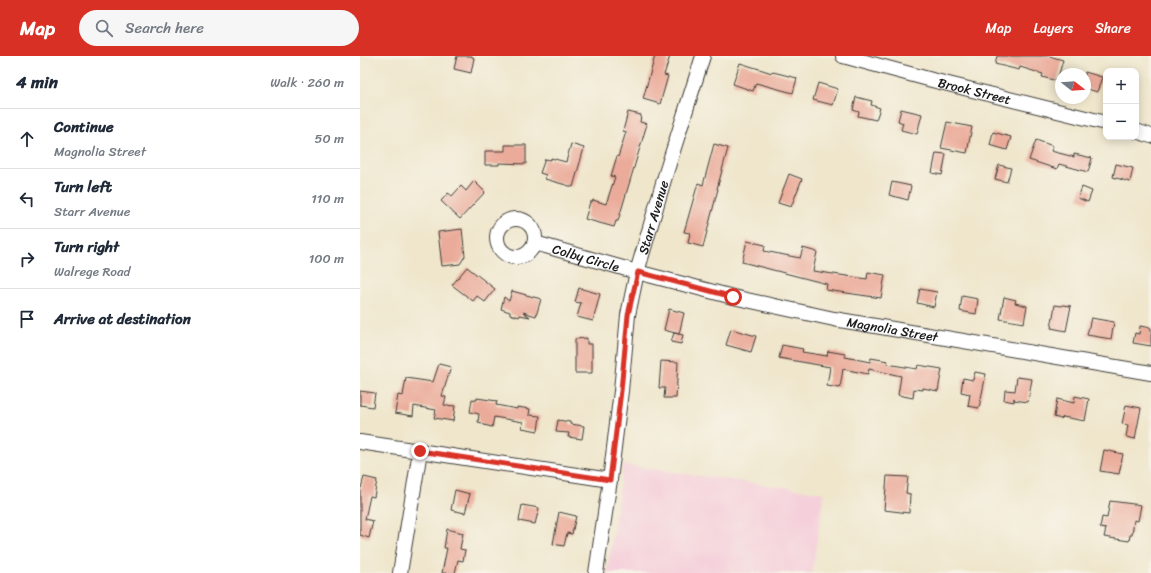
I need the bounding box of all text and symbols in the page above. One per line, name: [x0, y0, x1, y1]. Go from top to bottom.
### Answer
search box: [79, 10, 359, 46]
text: Map: [20, 12, 55, 45]
text: Search here: [125, 15, 204, 41]
text: Map: [986, 16, 1011, 41]
text: Layers: [1033, 16, 1073, 41]
text: Share: [1095, 16, 1131, 41]
icon: search: [93, 17, 115, 39]
text: 4 min: [16, 67, 58, 97]
north arrow: [1055, 68, 1091, 104]
map controls: [1103, 68, 1139, 140]
button: +: [1103, 68, 1139, 104]
street label: Brook Street: [936, 70, 1014, 111]
text: Walk · 260 m: [270, 71, 344, 94]
button: −: [1103, 104, 1139, 140]
text: Continue: [54, 114, 114, 140]
text: 50 m: [314, 127, 344, 150]
icon: ahead: [16, 128, 38, 150]
text: Magnolia Street: [54, 140, 146, 163]
text: Turn left: [54, 174, 112, 200]
street label: Starr Avenue: [631, 177, 675, 257]
text: 110 m: [311, 187, 344, 210]
icon: left: [16, 188, 38, 210]
text: Starr Avenue: [54, 200, 130, 223]
text: Turn right: [54, 234, 119, 260]
street label: Colby Circle: [550, 237, 622, 278]
text: 100 m: [309, 247, 344, 270]
icon: right: [16, 248, 38, 270]
text: Walrege Road: [54, 260, 130, 283]
route start: [724, 288, 742, 306]
text: Arrive at destination: [54, 306, 191, 332]
icon: arrive: [16, 308, 38, 330]
street label: Magnolia Street: [845, 310, 941, 348]
route end: [411, 442, 429, 460]

